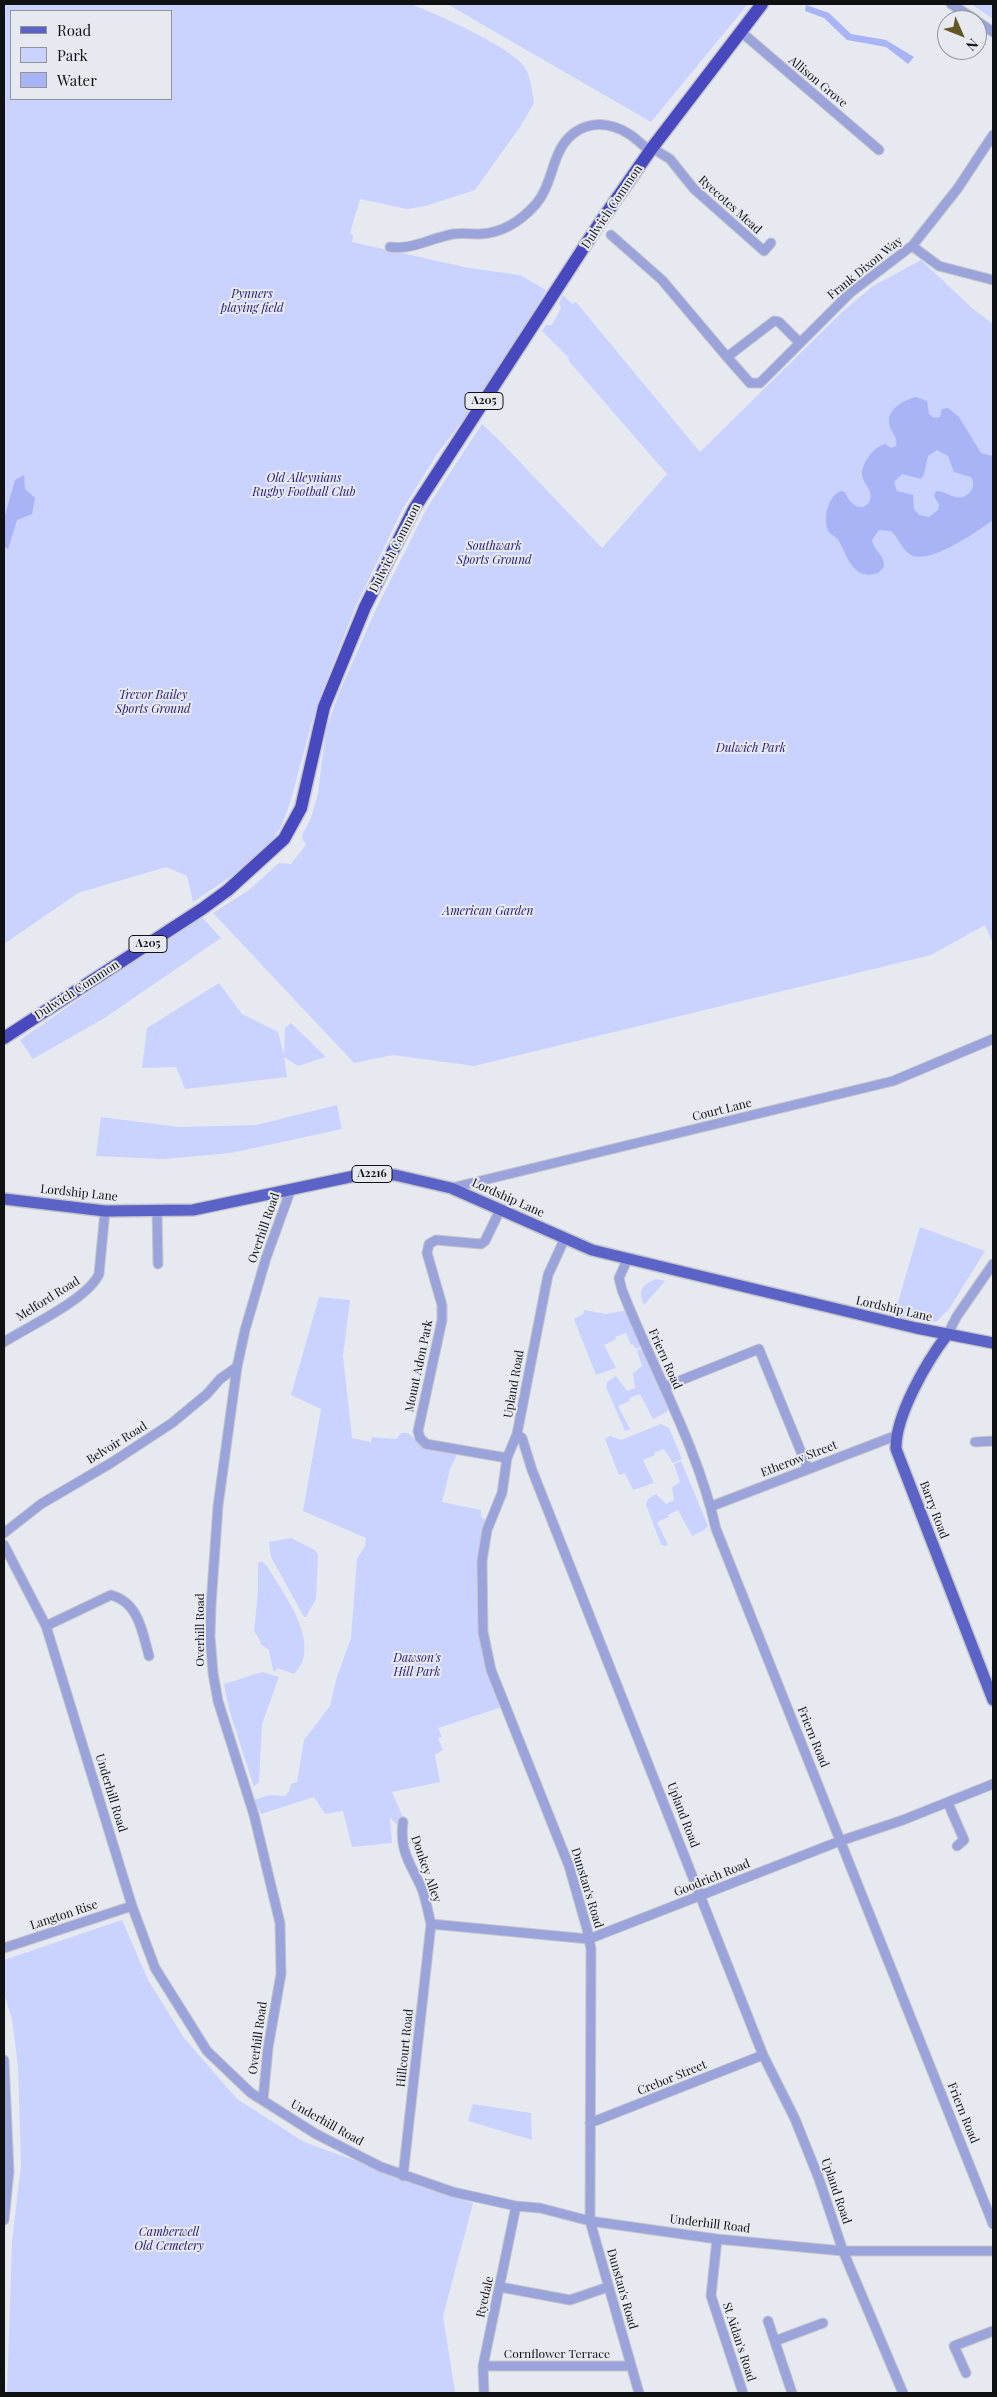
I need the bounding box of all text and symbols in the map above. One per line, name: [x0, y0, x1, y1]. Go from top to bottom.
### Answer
legend: [10, 10, 172, 100]
north arrow: [937, 10, 987, 60]
text: Road: [57, 20, 91, 40]
text: N: [962, 35, 983, 55]
text: Park: [57, 45, 88, 65]
street label: Allison Grove: [786, 53, 850, 111]
text: Water: [57, 70, 97, 90]
street label: Dulwich Common: [579, 163, 645, 251]
street label: Ryecotes Mead: [695, 173, 765, 237]
street label: Frank Dixon Way: [825, 233, 905, 303]
park label: Pynners playing field: [221, 287, 283, 315]
road number: A205: [465, 392, 503, 410]
park label: Old Alleynians Rugby Football Club: [252, 471, 356, 499]
street label: Dulwich Common: [366, 501, 424, 595]
park label: Southwark Sports Ground: [456, 539, 532, 567]
park label: Trevor Bailey Sports Ground: [115, 688, 191, 716]
park label: Dulwich Park: [716, 741, 786, 755]
park label: American Garden: [443, 904, 533, 918]
road number: A205: [129, 936, 167, 952]
street label: Dulwich Common: [32, 957, 122, 1023]
street label: Court Lane: [691, 1096, 753, 1124]
road number: A2216: [352, 1166, 392, 1182]
street label: Lordship Lane: [470, 1176, 546, 1220]
street label: Lordship Lane: [40, 1182, 118, 1204]
street label: Overhill Road: [245, 1191, 283, 1265]
street label: Melford Road: [13, 1274, 83, 1324]
street label: Lordship Lane: [854, 1293, 934, 1325]
street label: Mount Adon Park: [402, 1319, 436, 1413]
street label: Friern Road: [645, 1327, 685, 1391]
street label: Upland Road: [501, 1349, 527, 1419]
street label: Belvoir Road: [84, 1419, 150, 1467]
street label: Etherow Street: [759, 1438, 839, 1480]
street label: Barry Road: [916, 1479, 952, 1541]
street label: Overhill Road: [193, 1593, 207, 1667]
park label: Dawson's Hill Park: [393, 1651, 441, 1679]
street label: Friern Road: [794, 1704, 832, 1770]
street label: Underhill Road: [92, 1752, 130, 1834]
street label: Upland Road: [664, 1780, 702, 1850]
street label: Donkey Alley: [408, 1834, 444, 1904]
street label: Dunstan's Road: [568, 1846, 606, 1930]
street label: Goodrich Road: [672, 1856, 752, 1900]
street label: Langton Rise: [28, 1897, 100, 1933]
street label: Overhill Road: [246, 2001, 270, 2075]
street label: Hillcourt Road: [394, 2008, 416, 2088]
street label: Crebor Street: [635, 2058, 709, 2098]
street label: Friern Road: [944, 2080, 982, 2146]
street label: Underhill Road: [288, 2097, 366, 2149]
street label: Upland Road: [818, 2156, 854, 2226]
street label: Underhill Road: [669, 2212, 751, 2236]
park label: Camberwell Old Cemetery: [134, 2225, 204, 2253]
street label: Dunstan's Road: [604, 2247, 640, 2331]
street label: Ryedale: [473, 2275, 497, 2319]
street label: St Aidan's Road: [719, 2301, 759, 2383]
street label: Cornflower Terrace: [504, 2347, 610, 2361]

